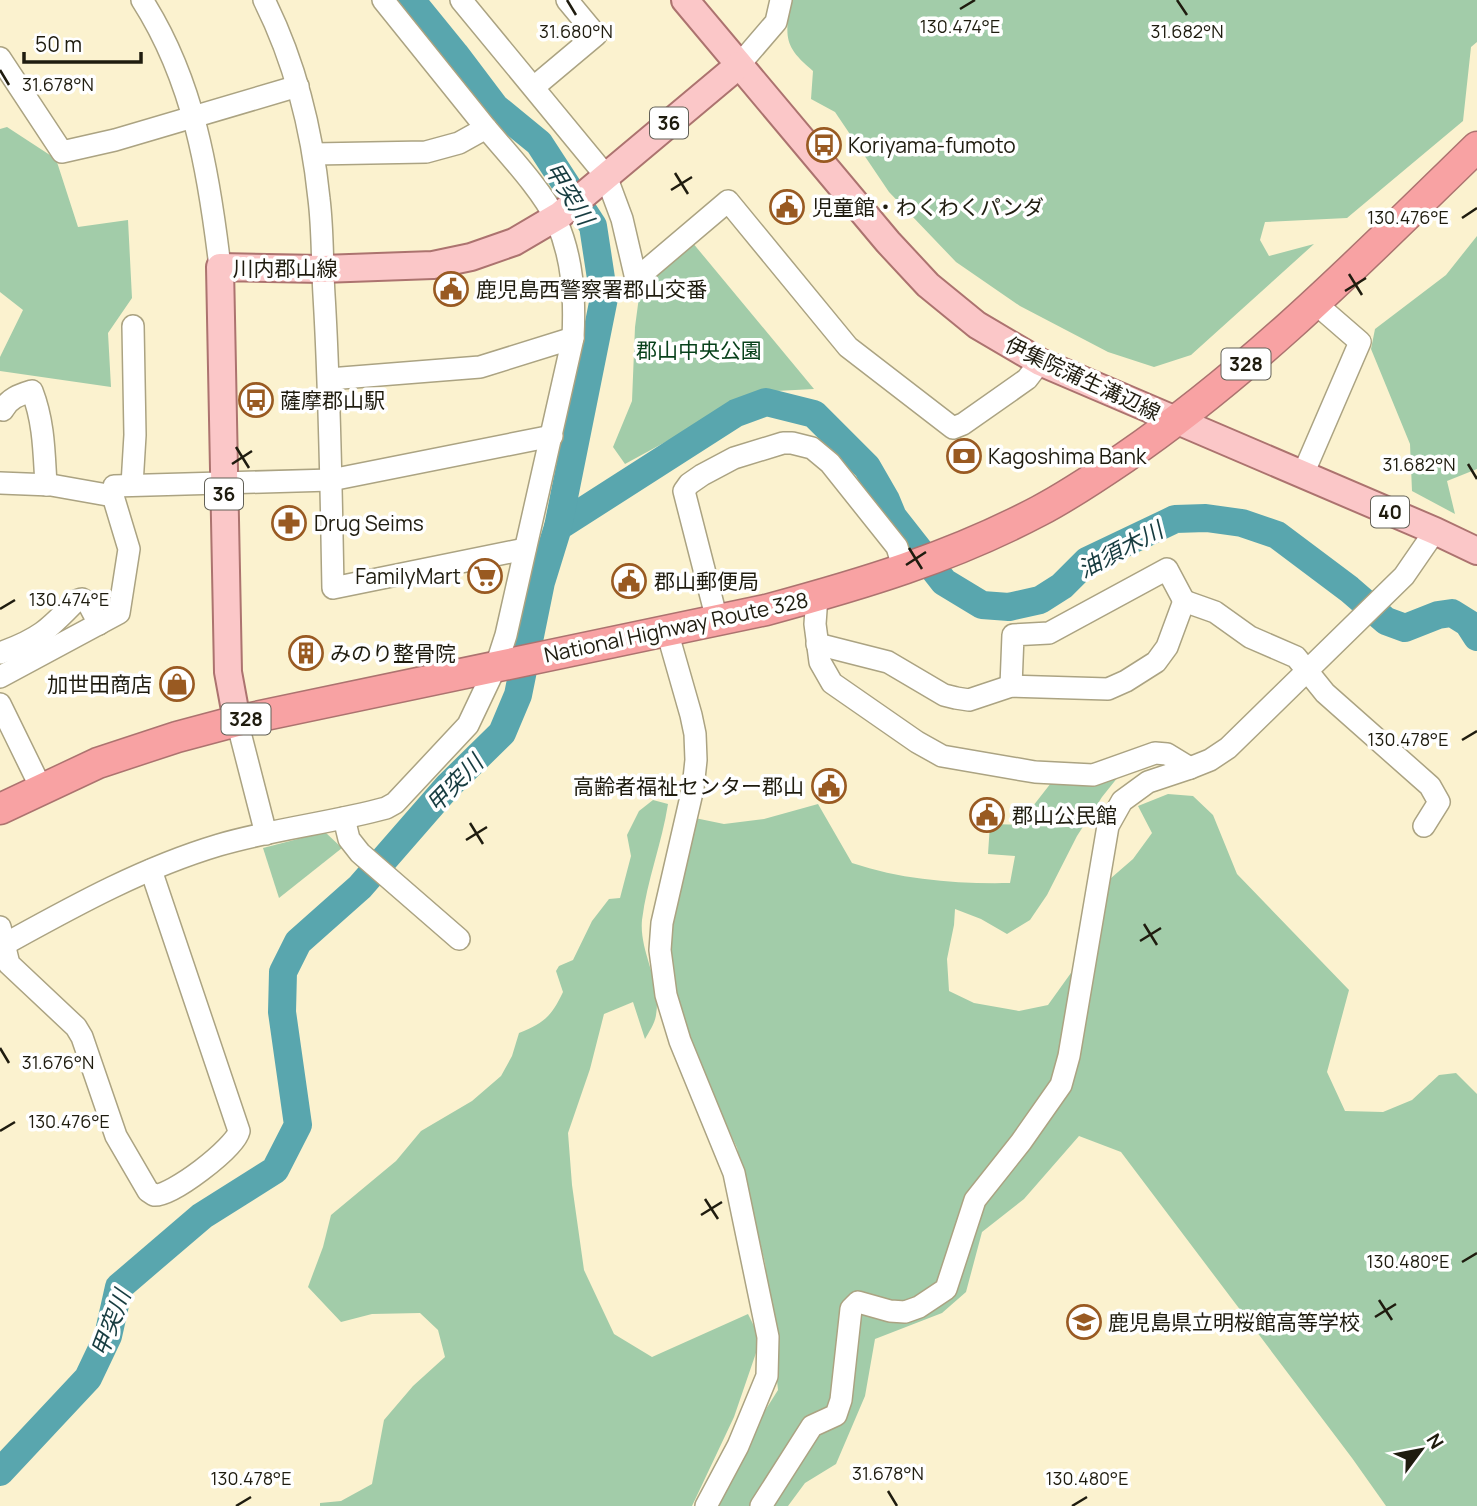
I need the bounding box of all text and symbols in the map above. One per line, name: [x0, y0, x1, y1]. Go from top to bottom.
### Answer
text: 130.474°E: [920, 14, 1000, 38]
text: 31.680°N: [539, 19, 613, 43]
text: 31.682°N: [1150, 19, 1224, 43]
scale bar: [24, 21, 142, 65]
text: 50 m: [35, 30, 82, 58]
text: 31.678°N: [22, 72, 94, 96]
road number: 36: [650, 108, 688, 139]
bus stop icon: Koriyama-fumoto: [805, 126, 843, 164]
place label: Koriyama-fumoto: [848, 131, 1016, 159]
water label: 甲突川: [538, 155, 603, 233]
public building icon: 児童館・わくわくパンダ: [768, 188, 806, 226]
place label: 児童館・わくわくパンダ: [812, 193, 1044, 221]
text: 130.476°E: [1367, 205, 1449, 229]
street label: 川内郡山線: [233, 254, 338, 282]
public building icon: 鹿児島西警察署郡山交番: [432, 270, 470, 308]
place label: 鹿児島西警察署郡山交番: [476, 275, 707, 303]
street label: 伊集院蒲生溝辺線: [1001, 330, 1165, 426]
park label: 郡山中央公園: [636, 336, 762, 364]
road number: 328: [1222, 348, 1270, 380]
bus stop icon: 薩摩郡山駅: [237, 381, 275, 419]
place label: 薩摩郡山駅: [280, 386, 385, 414]
bank icon: Kagoshima Bank: [945, 437, 983, 475]
place label: Kagoshima Bank: [988, 442, 1147, 470]
text: 31.682°N: [1382, 452, 1456, 476]
road number: 36: [205, 478, 243, 509]
road number: 40: [1371, 496, 1409, 527]
pharmacy icon: Drug Seims: [270, 504, 308, 542]
place label: Drug Seims: [314, 509, 424, 537]
water label: 油須木川: [1072, 512, 1171, 585]
supermarket icon: FamilyMart: [466, 557, 504, 595]
place label: FamilyMart: [355, 562, 461, 590]
public building icon: 郡山郵便局: [610, 562, 648, 600]
place label: 郡山郵便局: [654, 567, 759, 595]
street label: National Highway Route 328: [541, 585, 811, 669]
text: 130.474°E: [29, 587, 109, 611]
building icon: みのり整骨院: [287, 634, 325, 672]
place label: みのり整骨院: [330, 639, 456, 667]
shop icon: 加世田商店: [158, 665, 196, 703]
place label: 加世田商店: [47, 670, 152, 698]
road number: 328: [222, 704, 270, 734]
text: 130.478°E: [1368, 727, 1448, 751]
water label: 甲突川: [419, 745, 492, 819]
public building icon: 高齢者福祉センター郡山: [810, 767, 848, 805]
place label: 高齢者福祉センター郡山: [573, 772, 804, 800]
public building icon: 郡山公民館: [968, 796, 1006, 834]
place label: 郡山公民館: [1012, 801, 1117, 829]
text: 31.676°N: [22, 1050, 94, 1074]
text: 130.476°E: [28, 1109, 110, 1133]
text: 130.480°E: [1367, 1249, 1449, 1273]
water label: 甲突川: [83, 1282, 138, 1361]
school or university icon: 鹿児島県立明桜館高等学校: [1065, 1303, 1103, 1341]
place label: 鹿児島県立明桜館高等学校: [1108, 1308, 1360, 1336]
north arrow: [1386, 1415, 1456, 1485]
text: N: [1421, 1428, 1450, 1454]
text: 31.678°N: [852, 1461, 924, 1485]
text: 130.478°E: [211, 1466, 291, 1490]
text: 130.480°E: [1046, 1466, 1128, 1490]

